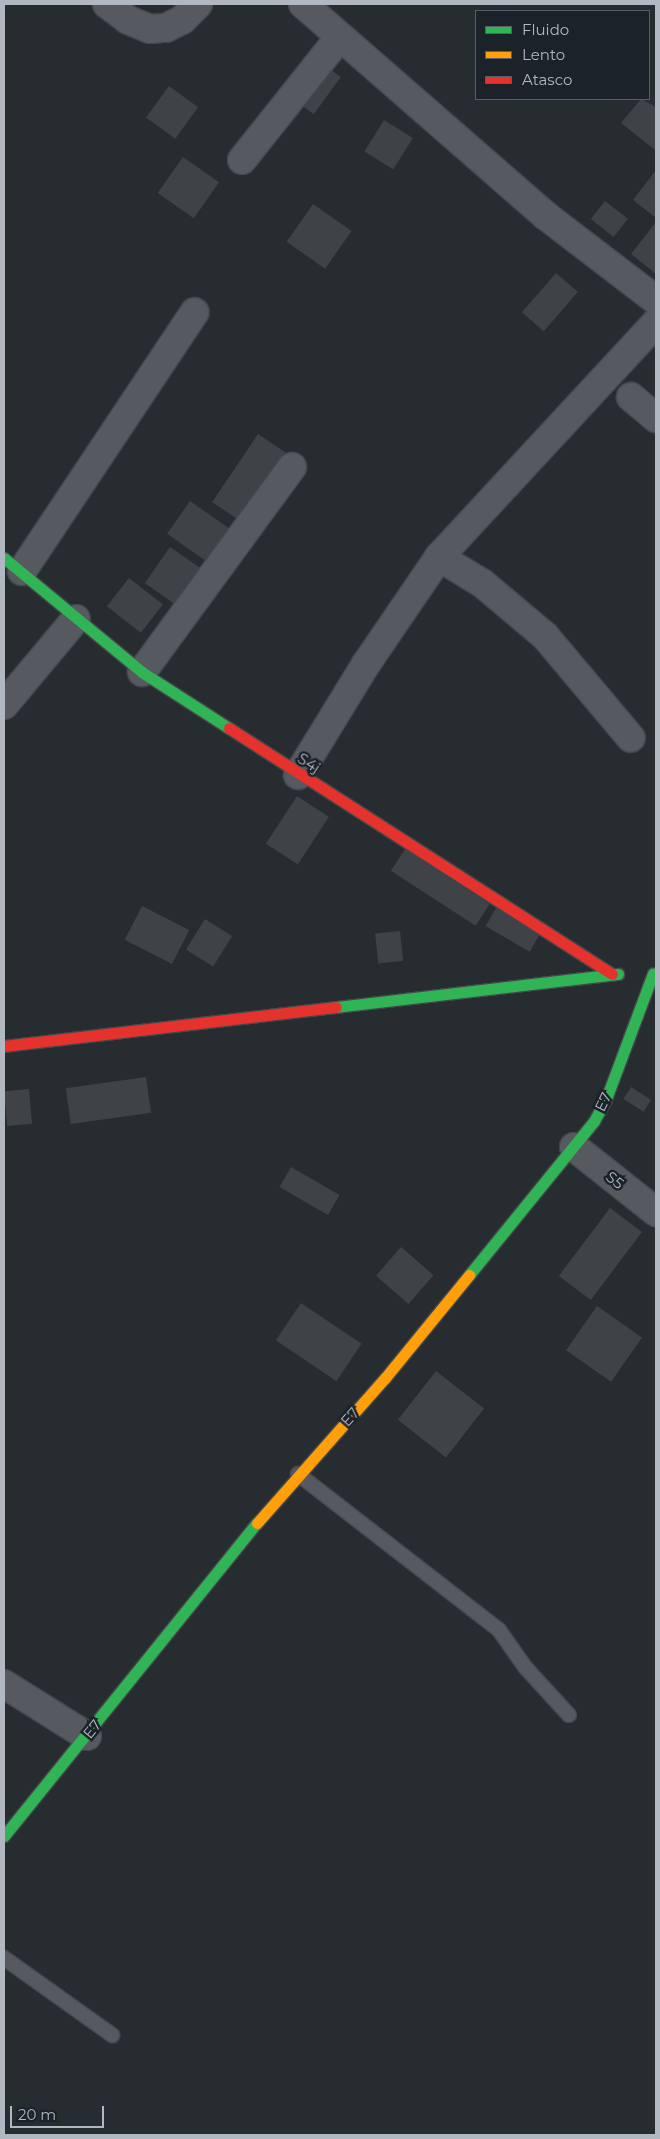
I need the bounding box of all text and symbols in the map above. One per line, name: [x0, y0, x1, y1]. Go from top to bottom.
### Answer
legend: [475, 10, 650, 100]
text: Fluido: [522, 20, 569, 39]
text: Lento: [522, 45, 565, 64]
text: Atasco: [522, 70, 572, 89]
street label: S4j: [294, 749, 324, 777]
street label: E7: [591, 1090, 615, 1114]
street label: S5: [602, 1167, 628, 1193]
street label: E7: [337, 1404, 363, 1430]
street label: E7: [79, 1716, 105, 1742]
scale bar: [12, 2096, 106, 2128]
text: 20 m: [18, 2105, 56, 2124]

